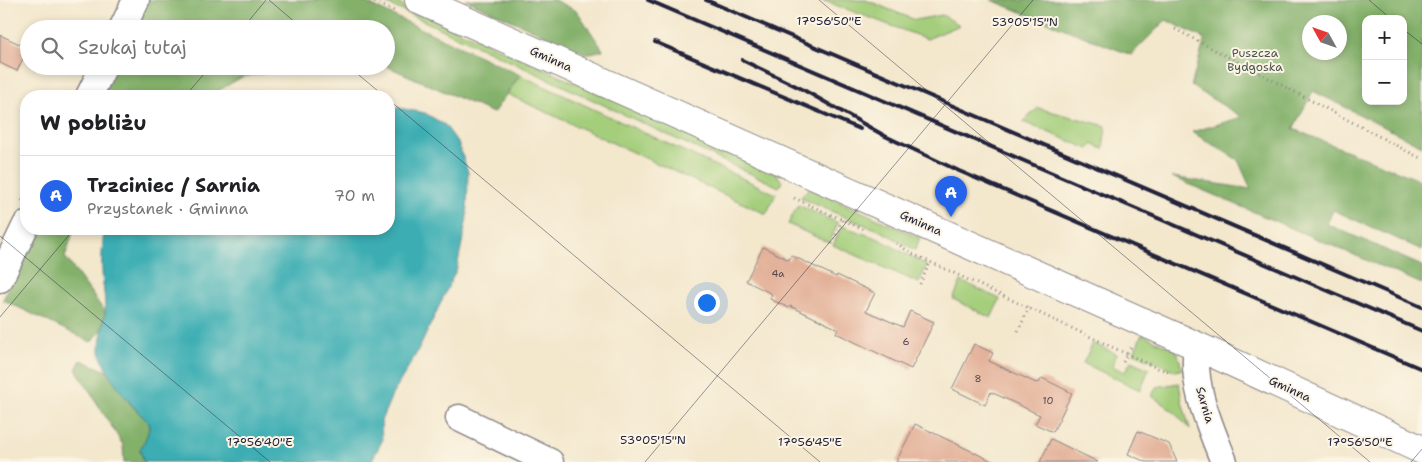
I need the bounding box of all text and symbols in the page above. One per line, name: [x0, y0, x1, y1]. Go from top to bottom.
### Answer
text: 17°56'50"E: [797, 13, 861, 29]
text: 53°05'15"N: [992, 14, 1058, 30]
north arrow: [1302, 15, 1347, 60]
map controls: [1362, 15, 1407, 105]
button: +: [1362, 15, 1407, 60]
search box: [20, 20, 395, 75]
icon: search: [38, 34, 66, 62]
text: Szukaj tutaj: [78, 35, 187, 60]
street label: Gminna: [527, 43, 575, 76]
park label: Puszcza Bydgoska: [1227, 45, 1283, 75]
button: −: [1362, 60, 1407, 105]
text: W pobliżu: [40, 109, 147, 137]
text: Trzciniec / Sarnia: [87, 173, 260, 198]
pin: A: [935, 176, 967, 217]
text: A: [50, 185, 62, 206]
text: 70 m: [334, 185, 375, 206]
text: Przystanek · Gminna: [87, 198, 248, 219]
street label: Gminna: [897, 207, 945, 240]
house number: 4a: [771, 267, 785, 280]
your location: [694, 290, 720, 316]
house number: 6: [903, 335, 910, 348]
house number: 8: [975, 372, 982, 385]
street label: Gminna: [1266, 372, 1314, 406]
street label: Sarnia: [1192, 385, 1218, 425]
house number: 10: [1043, 394, 1053, 407]
text: 53°05'15"N: [620, 432, 686, 448]
text: 17°56'40"E: [227, 434, 293, 450]
text: 17°56'45"E: [778, 434, 842, 450]
text: 17°56'50"E: [1328, 434, 1392, 450]

